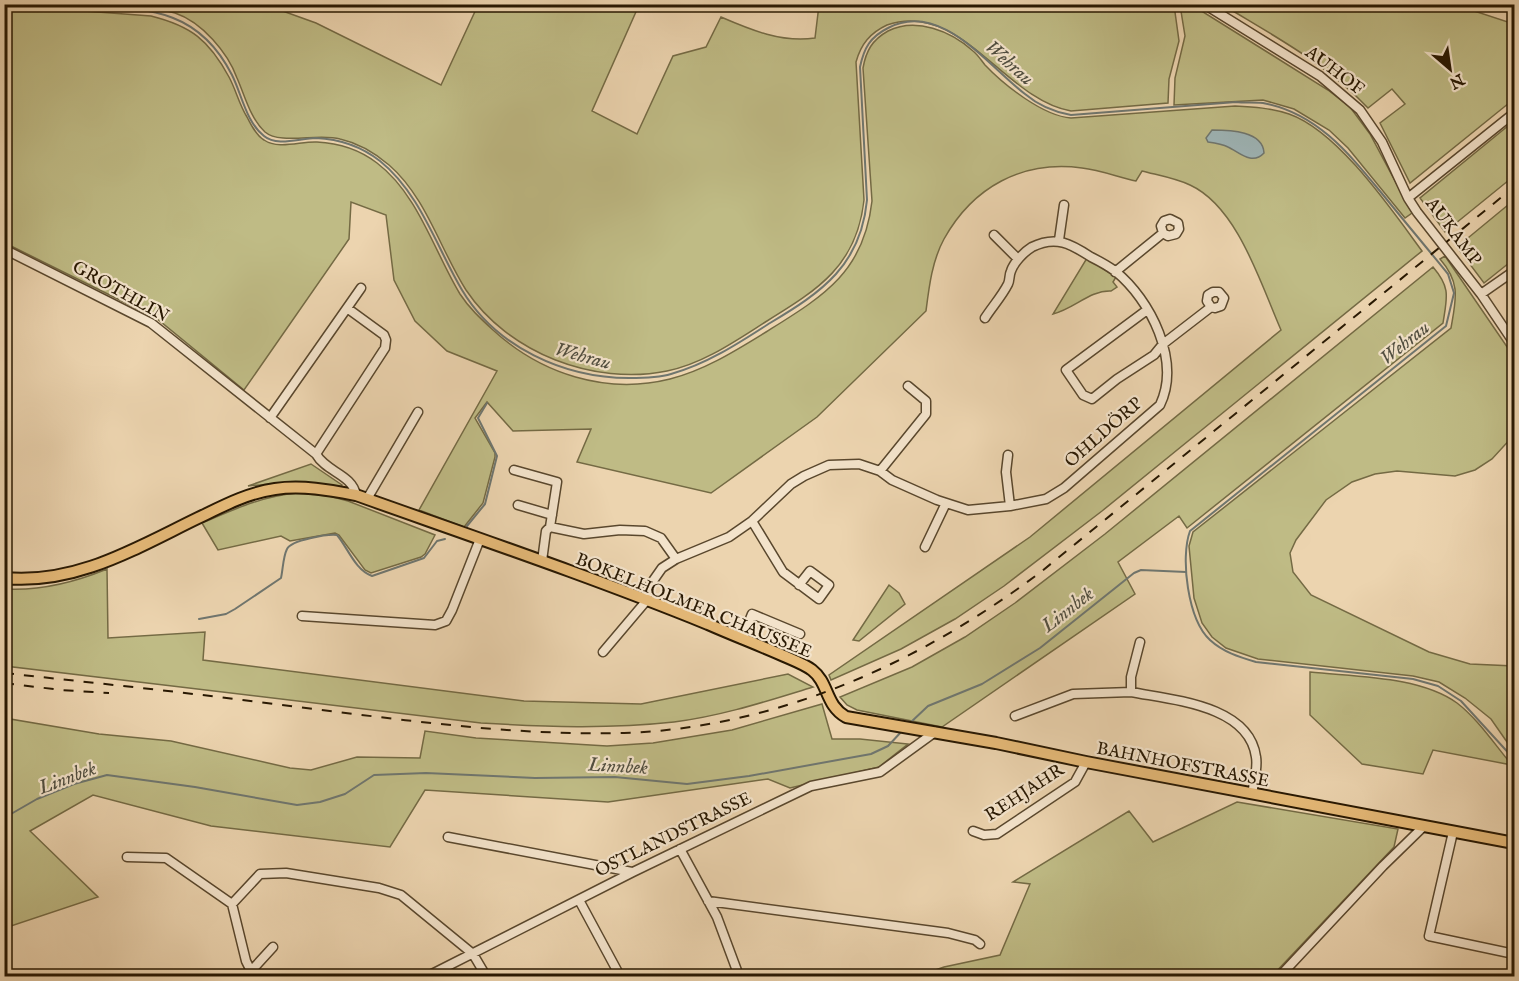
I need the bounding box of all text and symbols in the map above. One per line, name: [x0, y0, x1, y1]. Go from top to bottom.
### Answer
water label: Wehrau: [979, 35, 1039, 91]
north arrow: [1420, 39, 1480, 99]
street label: AUHOF: [1299, 41, 1369, 101]
text: N: [1445, 68, 1468, 93]
street label: AUKAMP: [1419, 193, 1486, 270]
street label: GROTHLIN: [68, 256, 173, 329]
water label: Wehrau: [1375, 316, 1435, 371]
water label: Wehrau: [552, 337, 613, 376]
street label: OHLDÖRP: [1059, 392, 1148, 473]
street label: BOKELHOLMER CHAUSSEE: [572, 548, 815, 664]
water label: Linnbek: [1036, 582, 1099, 639]
street label: BAHNHOFSTRASSE: [1094, 737, 1271, 794]
water label: Linnbek: [586, 752, 649, 781]
water label: Linnbek: [34, 756, 100, 801]
street label: REHJAHR: [981, 758, 1070, 827]
street label: OSTLANDSTRASSE: [592, 787, 756, 883]

